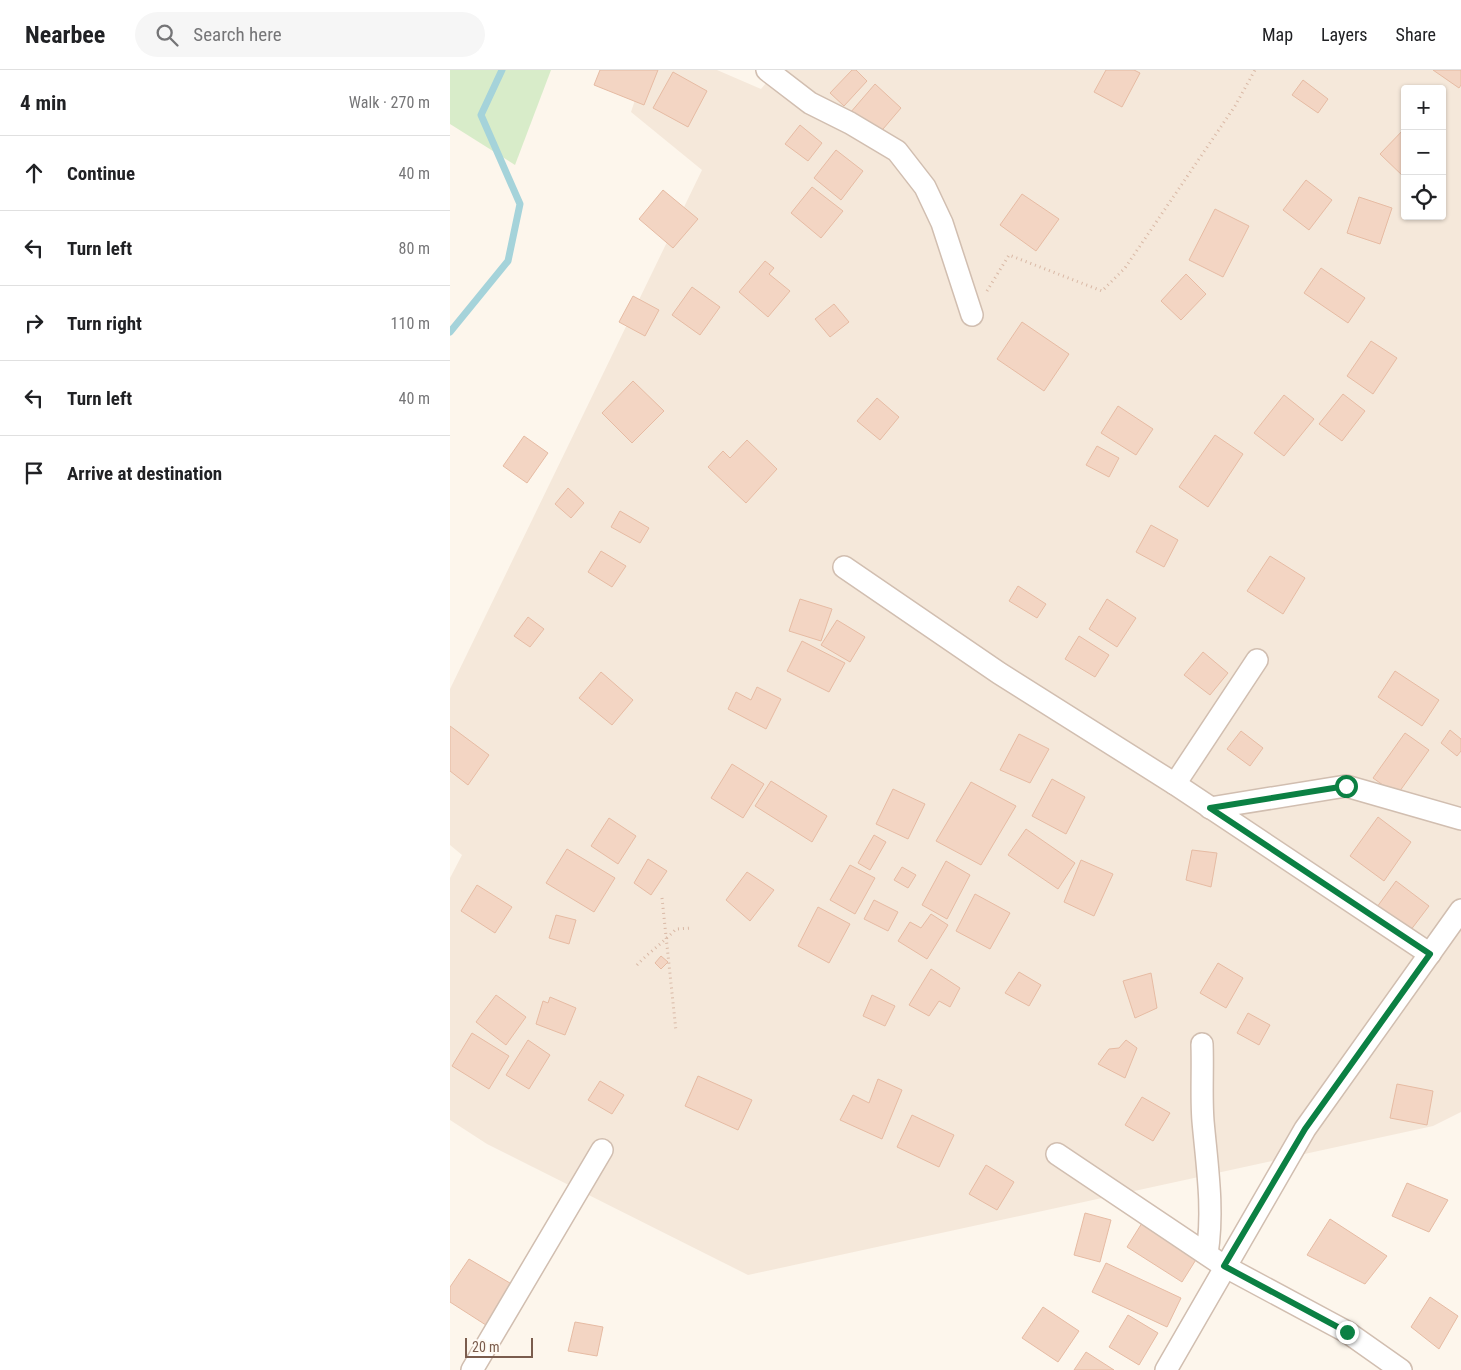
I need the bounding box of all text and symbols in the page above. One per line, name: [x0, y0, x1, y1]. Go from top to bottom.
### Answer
search box: [135, 12, 485, 57]
text: Nearbee: [25, 21, 105, 49]
icon: search: [153, 21, 181, 49]
text: Search here: [193, 23, 282, 46]
text: Map: [1262, 24, 1293, 45]
text: Layers: [1321, 24, 1368, 45]
text: Share: [1396, 24, 1436, 45]
map controls: [1401, 85, 1446, 220]
button: +: [1401, 85, 1446, 130]
text: 4 min: [20, 91, 67, 115]
text: Walk · 270 m: [349, 93, 430, 112]
button: −: [1401, 130, 1446, 175]
icon: ahead: [20, 159, 48, 187]
text: Continue: [67, 162, 135, 185]
text: 40 m: [398, 164, 430, 183]
button: locate: [1401, 175, 1446, 220]
icon: left: [20, 234, 48, 262]
text: Turn left: [67, 237, 132, 260]
text: 80 m: [398, 239, 430, 258]
icon: right: [20, 309, 48, 337]
text: Turn right: [67, 312, 142, 335]
text: 110 m: [391, 314, 430, 333]
icon: left: [20, 384, 48, 412]
text: Turn left: [67, 387, 132, 410]
text: 40 m: [398, 389, 430, 408]
icon: arrive: [20, 459, 48, 487]
text: Arrive at destination: [67, 462, 222, 485]
route start: [1335, 775, 1358, 798]
route end: [1336, 1321, 1359, 1344]
scale bar: [465, 1335, 532, 1358]
text: 20 m: [472, 1339, 500, 1355]

